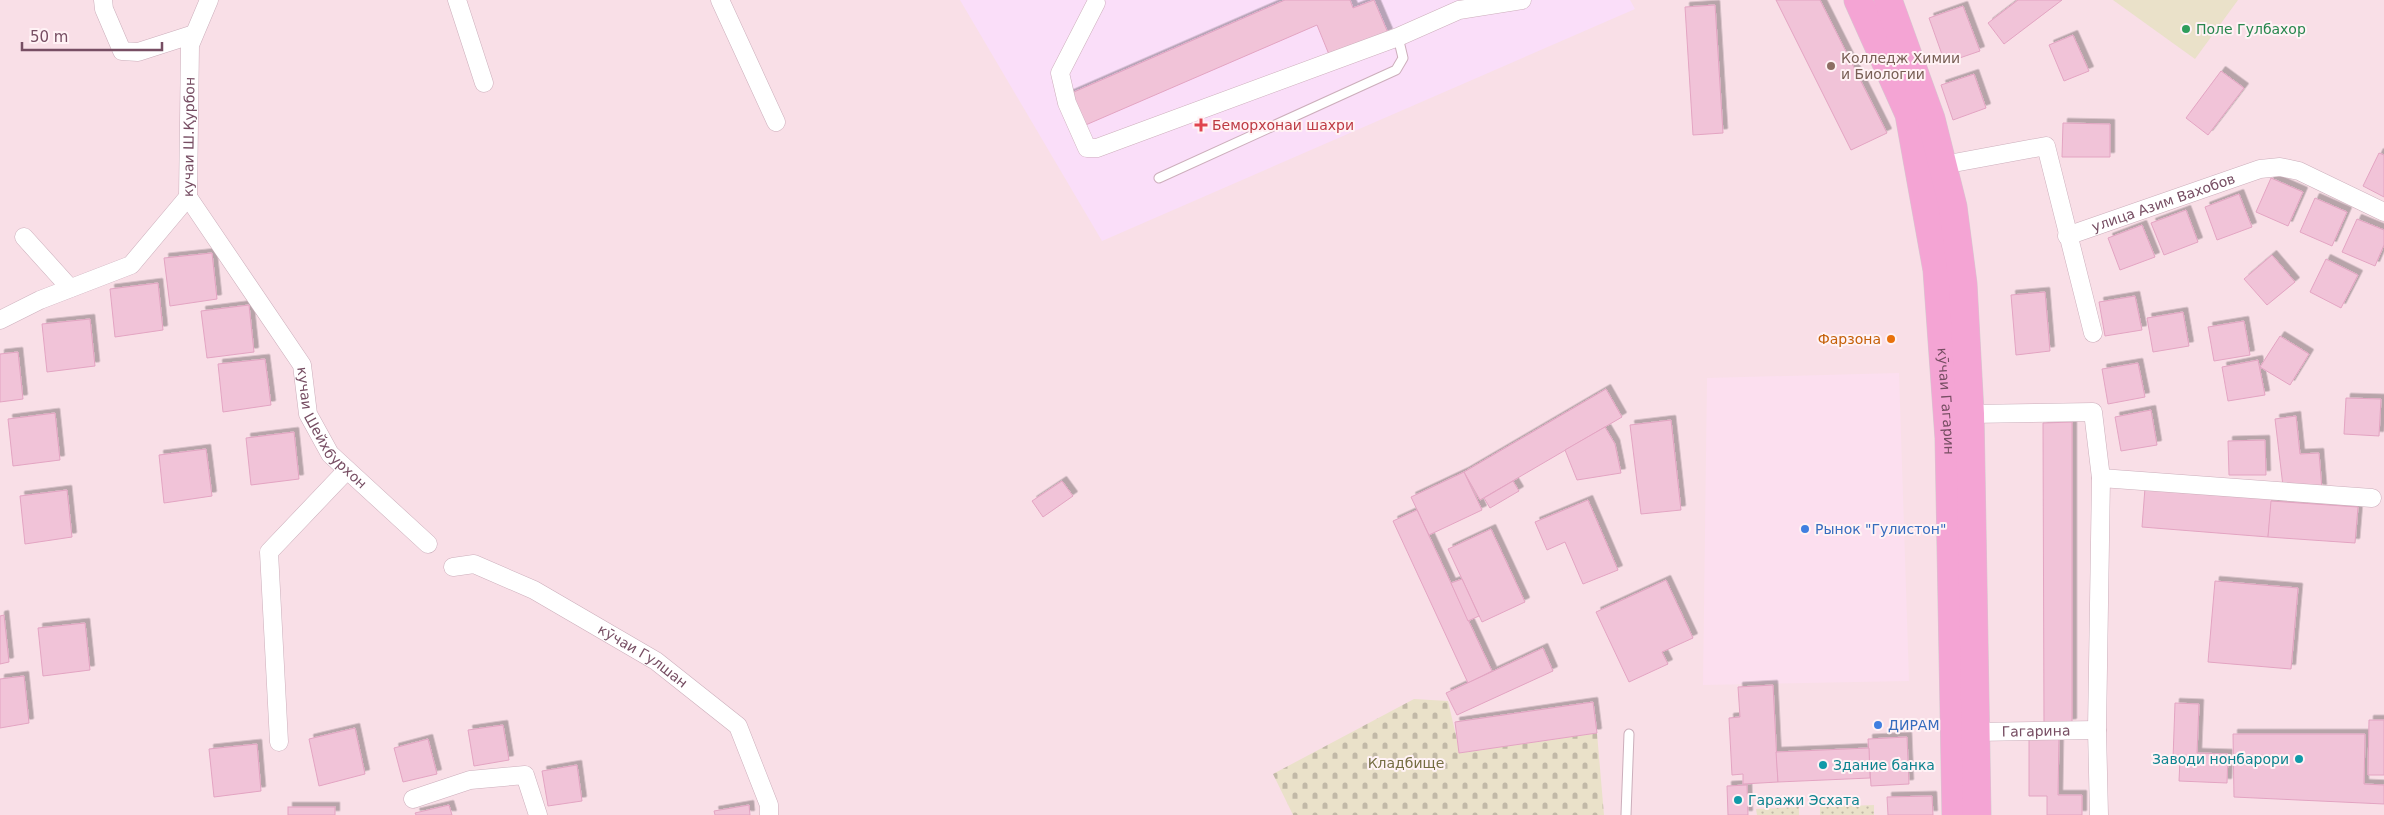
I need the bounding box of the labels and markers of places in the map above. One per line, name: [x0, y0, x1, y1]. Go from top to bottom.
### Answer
place label: Поле Гулбахор: [2196, 21, 2306, 37]
marker: Поле Гулбахор: [2180, 23, 2192, 35]
place label: Колледж Химии и Биологии: [1841, 50, 1960, 82]
marker: Колледж Химии и Биологии: [1825, 60, 1837, 72]
place label: Беморхонаи шахри: [1212, 117, 1354, 133]
marker: Беморхонаи шахри: [1194, 118, 1208, 132]
place label: Фарзона: [1818, 331, 1881, 347]
marker: Фарзона: [1885, 333, 1897, 345]
place label: Рынок "Гулистон": [1815, 521, 1946, 537]
marker: Рынок "Гулистон": [1799, 523, 1811, 535]
place label: ДИРАМ: [1888, 717, 1940, 733]
marker: ДИРАМ: [1872, 719, 1884, 731]
place label: Заводи нонбарори: [2152, 751, 2289, 767]
marker: Заводи нонбарори: [2293, 753, 2305, 765]
place label: Здание банка: [1833, 757, 1935, 773]
marker: Здание банка: [1817, 759, 1829, 771]
place label: Гаражи Эсхата: [1748, 792, 1860, 808]
marker: Гаражи Эсхата: [1732, 794, 1744, 806]

